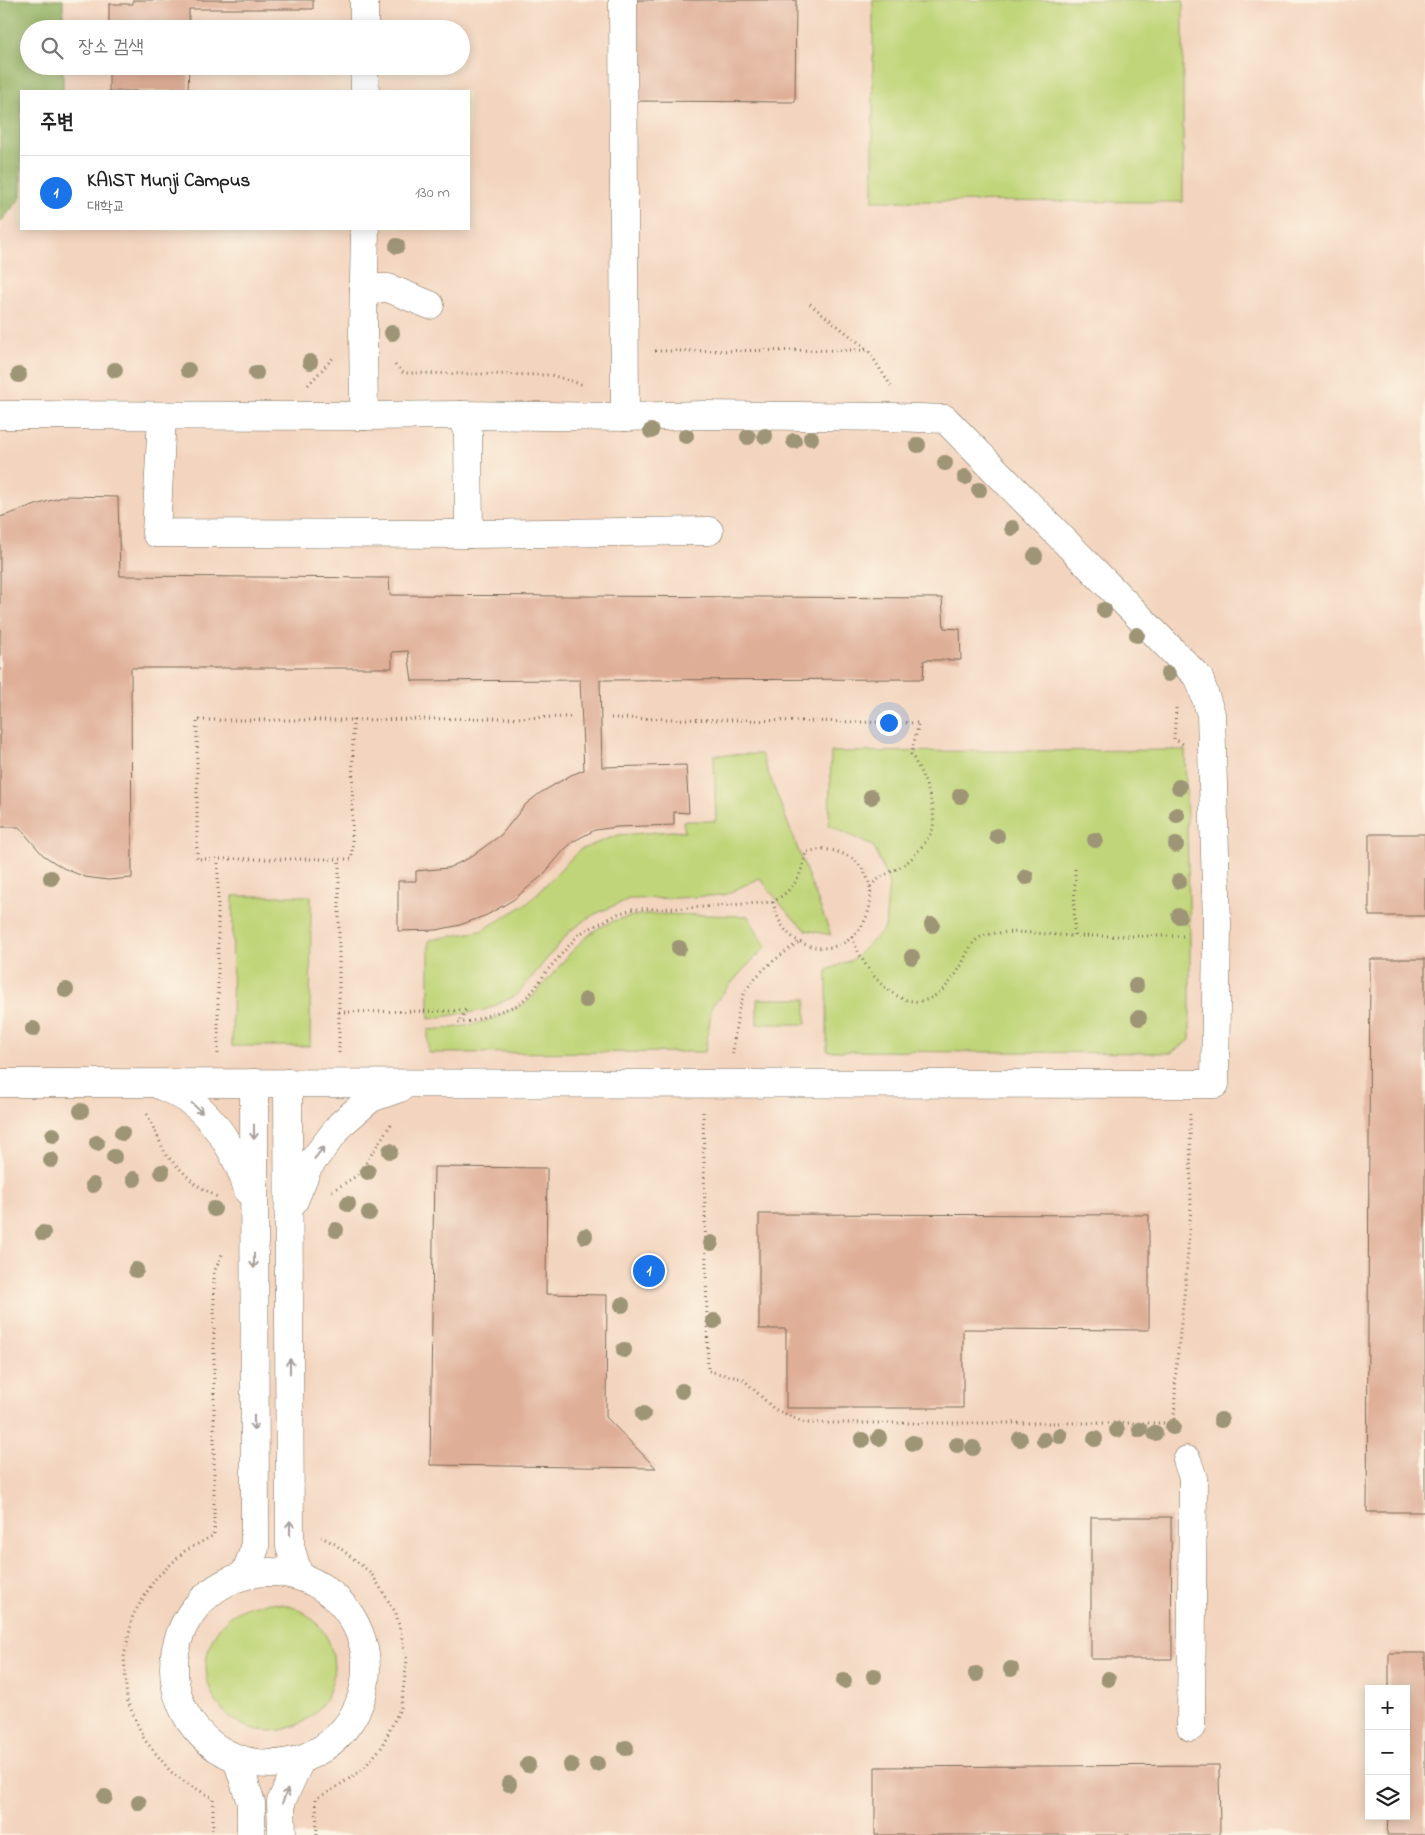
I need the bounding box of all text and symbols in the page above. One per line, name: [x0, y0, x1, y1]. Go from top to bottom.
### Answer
search box: [20, 20, 470, 75]
icon: search: [38, 34, 66, 62]
text: 장소 검색: [78, 34, 144, 61]
text: 주변: [40, 108, 74, 138]
text: KAIST Munji Campus: [87, 168, 250, 195]
text: 1: [53, 181, 59, 205]
text: 130 m: [415, 181, 450, 205]
text: 대학교: [87, 195, 126, 219]
your location: [876, 710, 902, 736]
one-way arrow: [190, 1102, 203, 1114]
one-way arrow: [249, 1123, 259, 1139]
one-way arrow: [313, 1147, 324, 1160]
one-way arrow: [249, 1252, 259, 1268]
pin: 1: [633, 1252, 665, 1290]
one-way arrow: [285, 1358, 295, 1374]
one-way arrow: [249, 1414, 259, 1431]
one-way arrow: [285, 1521, 295, 1537]
map controls: [1365, 1685, 1410, 1820]
button: +: [1365, 1685, 1410, 1730]
button: −: [1365, 1730, 1410, 1775]
button: layers: [1365, 1775, 1410, 1820]
one-way arrow: [280, 1789, 290, 1804]

